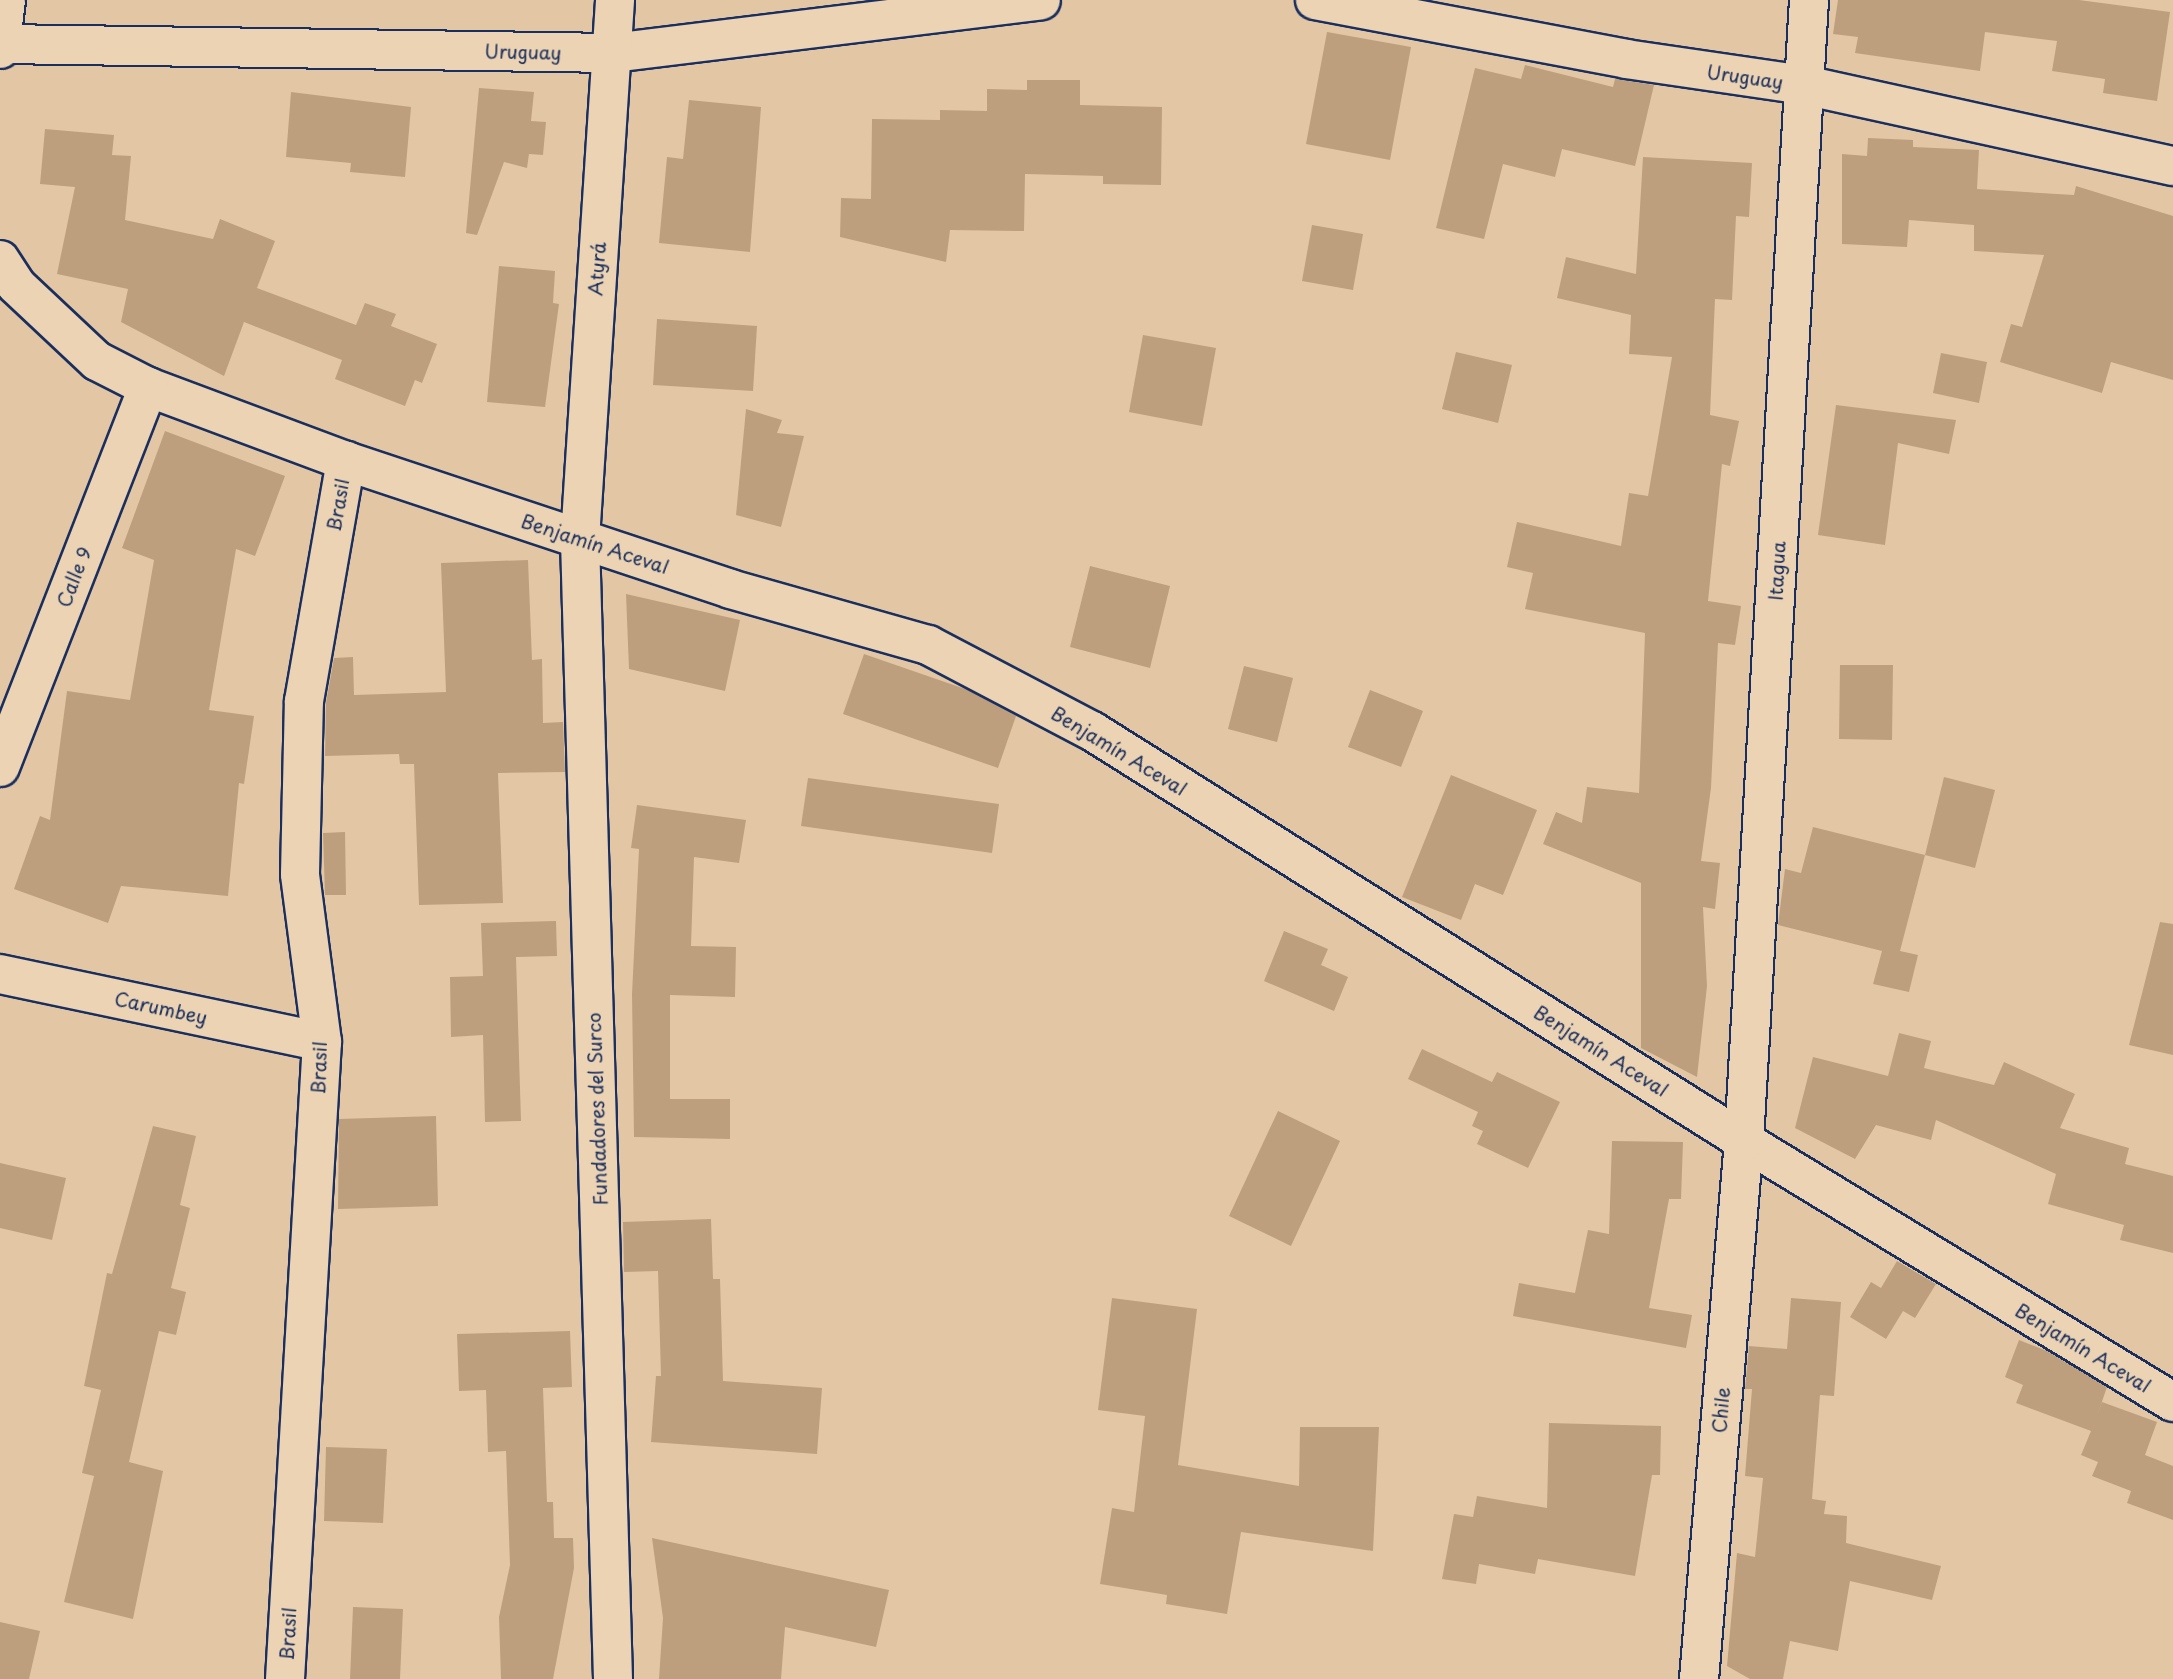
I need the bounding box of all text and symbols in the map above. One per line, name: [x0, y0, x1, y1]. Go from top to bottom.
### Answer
street label: Uruguay: [484, 40, 562, 64]
street label: Uruguay: [1705, 60, 1785, 94]
street label: Atyrá: [584, 241, 610, 297]
street label: Brasil: [322, 477, 354, 533]
street label: Benjamín Aceval: [519, 510, 671, 578]
street label: Itagua: [1764, 541, 1790, 601]
street label: Calle 9: [52, 543, 96, 611]
street label: Benjamín Aceval: [1048, 702, 1190, 800]
street label: Carumbey: [112, 987, 210, 1029]
street label: Benjamín Aceval: [1530, 1001, 1672, 1101]
street label: Fundadores del Surco: [582, 1011, 612, 1207]
street label: Brasil: [307, 1041, 331, 1095]
street label: Benjamín Aceval: [2012, 1299, 2154, 1397]
street label: Chile: [1708, 1386, 1734, 1434]
street label: Brasil: [275, 1607, 301, 1661]

